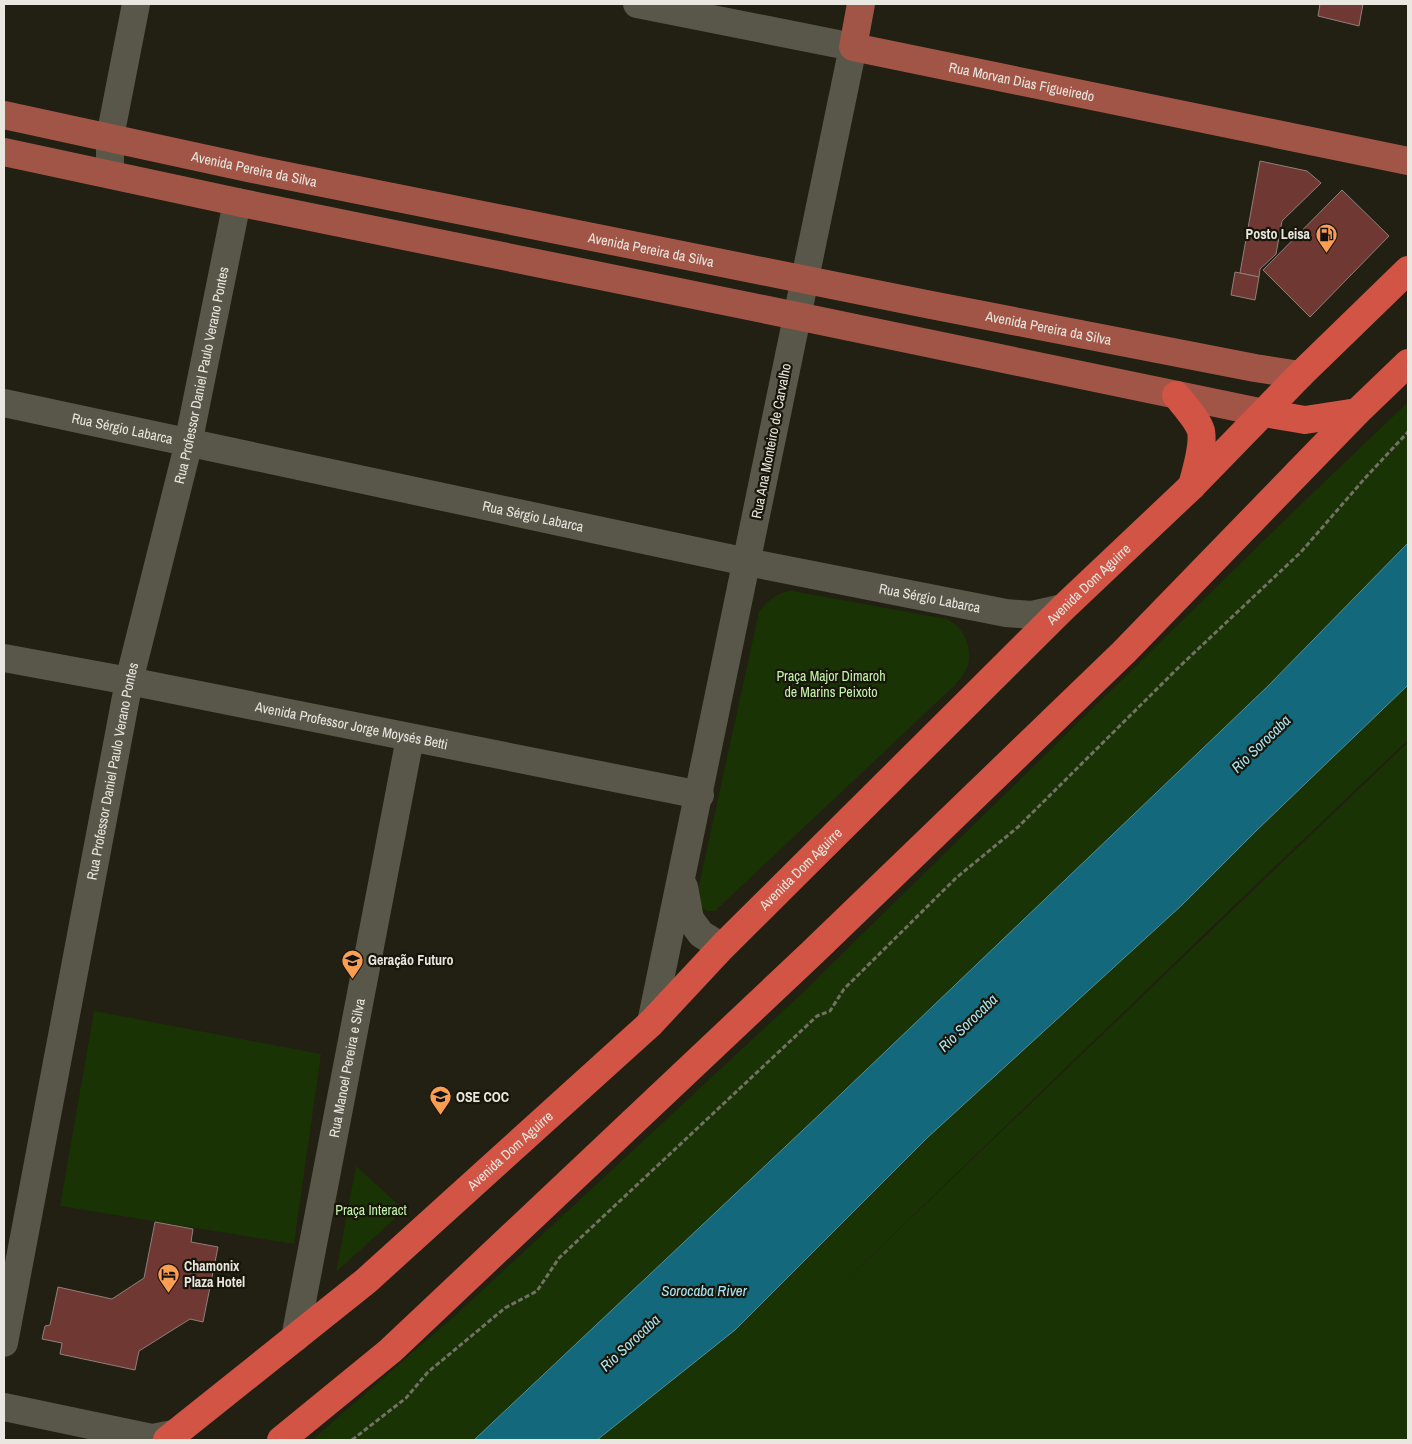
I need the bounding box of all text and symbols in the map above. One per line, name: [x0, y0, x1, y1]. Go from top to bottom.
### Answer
street label: Rua Morvan Dias Figueiredo: [947, 58, 1096, 105]
street label: Avenida Pereira da Silva: [189, 147, 319, 191]
fuel station icon: Posto Leisa: [1314, 222, 1338, 253]
place label: Posto Leisa: [1246, 225, 1311, 243]
street label: Avenida Pereira da Silva: [586, 228, 716, 271]
street label: Rua Professor Daniel Paulo Verano Pontes: [170, 265, 233, 486]
street label: Avenida Pereira da Silva: [983, 307, 1113, 349]
street label: Rua Ana Monteiro de Carvalho: [747, 362, 795, 520]
street label: Rua Sérgio Labarca: [70, 409, 175, 448]
street label: Rua Sérgio Labarca: [481, 497, 586, 536]
street label: Avenida Dom Aguirre: [1042, 540, 1134, 629]
street label: Rua Sérgio Labarca: [877, 579, 982, 617]
street label: Rua Professor Daniel Paulo Verano Pontes: [83, 660, 142, 881]
park label: Praça Major Dimaroh de Marins Peixoto: [776, 667, 886, 701]
street label: Avenida Professor Jorge Moysés Betti: [253, 697, 449, 753]
water label: Rio Sorocaba: [1226, 710, 1295, 777]
street label: Avenida Dom Aguirre: [755, 824, 846, 915]
school or university icon: Geração Futuro: [340, 948, 364, 979]
place label: Geração Futuro: [368, 951, 453, 969]
water label: Rio Sorocaba: [933, 989, 1002, 1056]
street label: Rua Manoel Pereira e Silva: [325, 996, 369, 1139]
school or university icon: OSE COC: [428, 1085, 452, 1116]
place label: OSE COC: [456, 1088, 509, 1106]
street label: Avenida Dom Aguirre: [463, 1107, 557, 1195]
park label: Praça Interact: [335, 1201, 407, 1219]
place label: Chamonix Plaza Hotel: [184, 1257, 245, 1291]
hotel icon: Chamonix Plaza Hotel: [156, 1262, 180, 1293]
water label: Sorocaba River: [661, 1280, 748, 1301]
water label: Rio Sorocaba: [595, 1309, 664, 1376]

